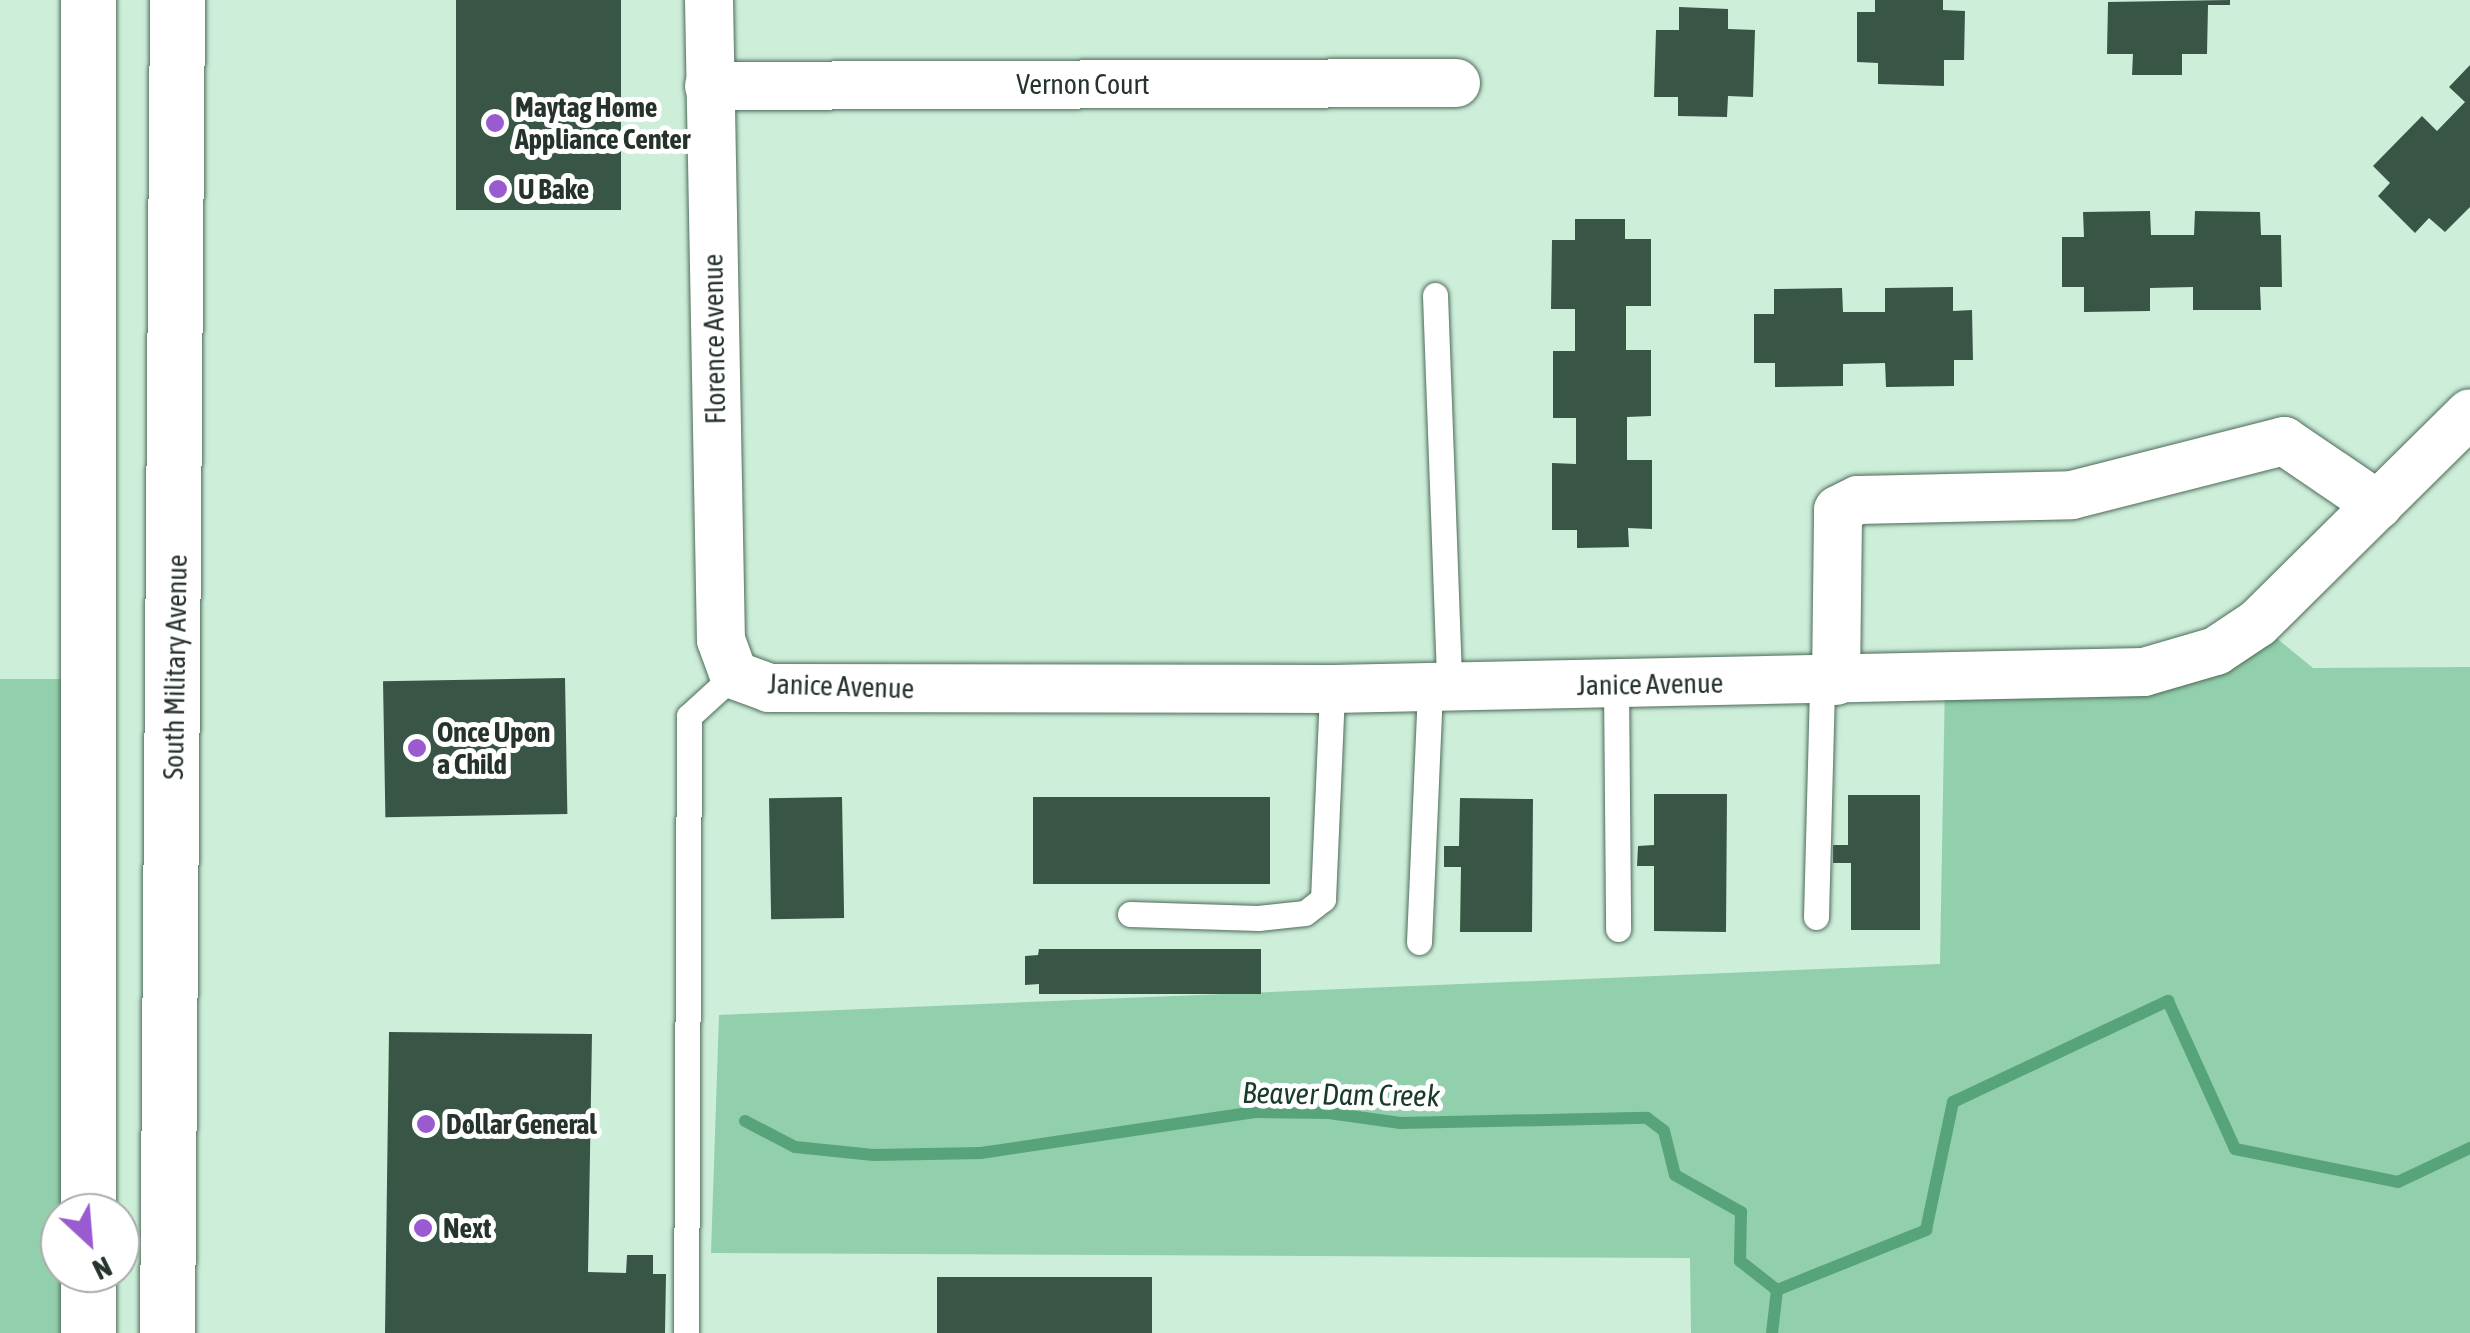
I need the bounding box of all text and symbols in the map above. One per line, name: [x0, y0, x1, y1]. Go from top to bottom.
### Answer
street label: Vernon Court: [1016, 67, 1150, 101]
place label: Maytag Home Appliance Center: [515, 90, 690, 156]
marker: Maytag Home Appliance Center: [484, 112, 506, 134]
place label: U Bake: [518, 172, 589, 206]
marker: U Bake: [487, 178, 509, 200]
street label: Florence Avenue: [696, 253, 732, 425]
street label: South Military Avenue: [156, 554, 194, 780]
street label: Janice Avenue: [1577, 666, 1723, 702]
street label: Janice Avenue: [767, 667, 915, 705]
place label: Once Upon a Child: [437, 715, 550, 781]
marker: Once Upon a Child: [406, 737, 428, 759]
water label: Beaver Dam Creek: [1242, 1074, 1440, 1114]
place label: Dollar General: [446, 1107, 597, 1141]
marker: Dollar General: [415, 1113, 437, 1135]
north arrow: [40, 1193, 140, 1293]
place label: Next: [443, 1211, 491, 1245]
marker: Next: [412, 1217, 434, 1239]
text: N: [88, 1250, 117, 1286]

